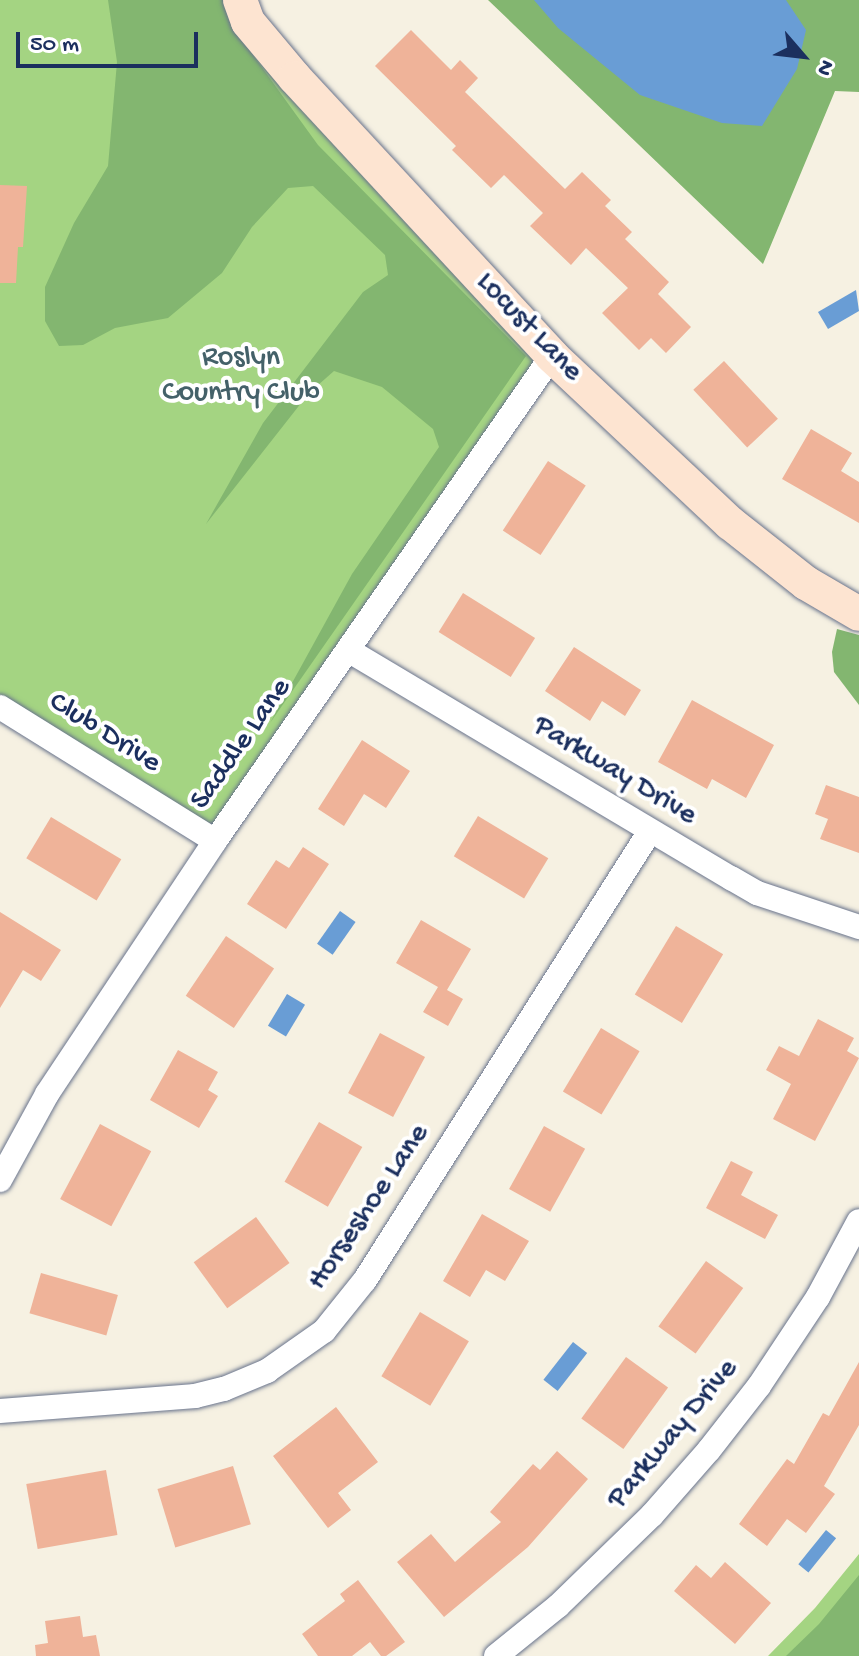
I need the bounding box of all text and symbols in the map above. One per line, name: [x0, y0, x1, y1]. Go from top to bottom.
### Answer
scale bar: [20, 16, 202, 66]
north arrow: [763, 16, 843, 96]
text: 50 m: [30, 31, 79, 60]
text: N: [809, 55, 839, 80]
street label: Locust Lane: [467, 266, 589, 390]
park label: Roslyn Country Club: [162, 341, 320, 412]
street label: Saddle Lane: [184, 672, 300, 818]
street label: Club Drive: [41, 686, 167, 782]
street label: Parkway Drive: [526, 709, 702, 835]
street label: Horseshoe Lane: [301, 1118, 439, 1298]
street label: Parkway Drive: [601, 1353, 747, 1517]

